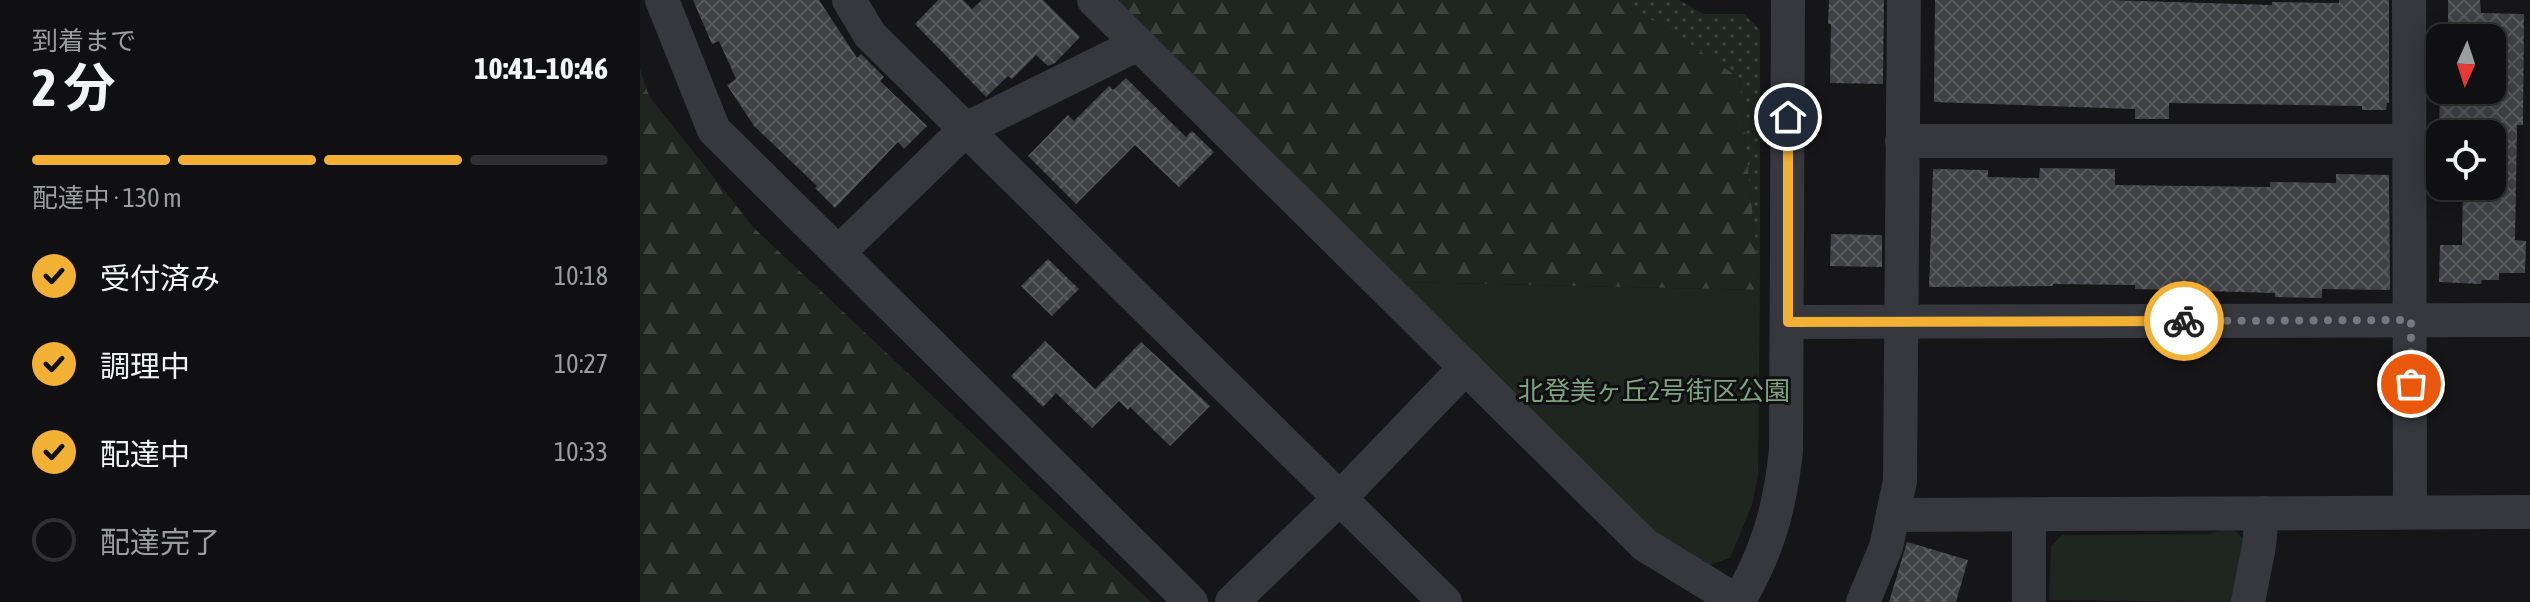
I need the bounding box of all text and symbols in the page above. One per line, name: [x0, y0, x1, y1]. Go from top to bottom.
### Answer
north arrow: [2426, 24, 2506, 104]
map controls: [2426, 24, 2506, 200]
text: 到着まで: [32, 26, 136, 56]
text: 10:41–10:46: [474, 51, 608, 85]
text: 2 分: [32, 57, 116, 117]
pin: [1754, 83, 1822, 151]
icon: home: [1766, 95, 1810, 139]
button: locate: [2426, 120, 2506, 200]
text: 配達中 · 130 m: [32, 183, 182, 213]
icon: check: [32, 254, 76, 298]
text: 受付済み: [100, 261, 220, 295]
text: 10:18: [554, 261, 608, 291]
courier: [2144, 281, 2224, 361]
icon: bike: [2162, 299, 2206, 343]
icon: check: [32, 342, 76, 386]
text: 調理中: [100, 349, 190, 383]
text: 10:27: [554, 349, 608, 379]
pin: [2377, 350, 2445, 418]
icon: bag: [2389, 362, 2433, 406]
park label: 北登美ヶ丘2号街区公園: [1518, 376, 1790, 406]
icon: check: [32, 430, 76, 474]
text: 配達中: [100, 437, 190, 471]
text: 10:33: [554, 437, 608, 467]
text: 配達完了: [100, 525, 220, 559]

